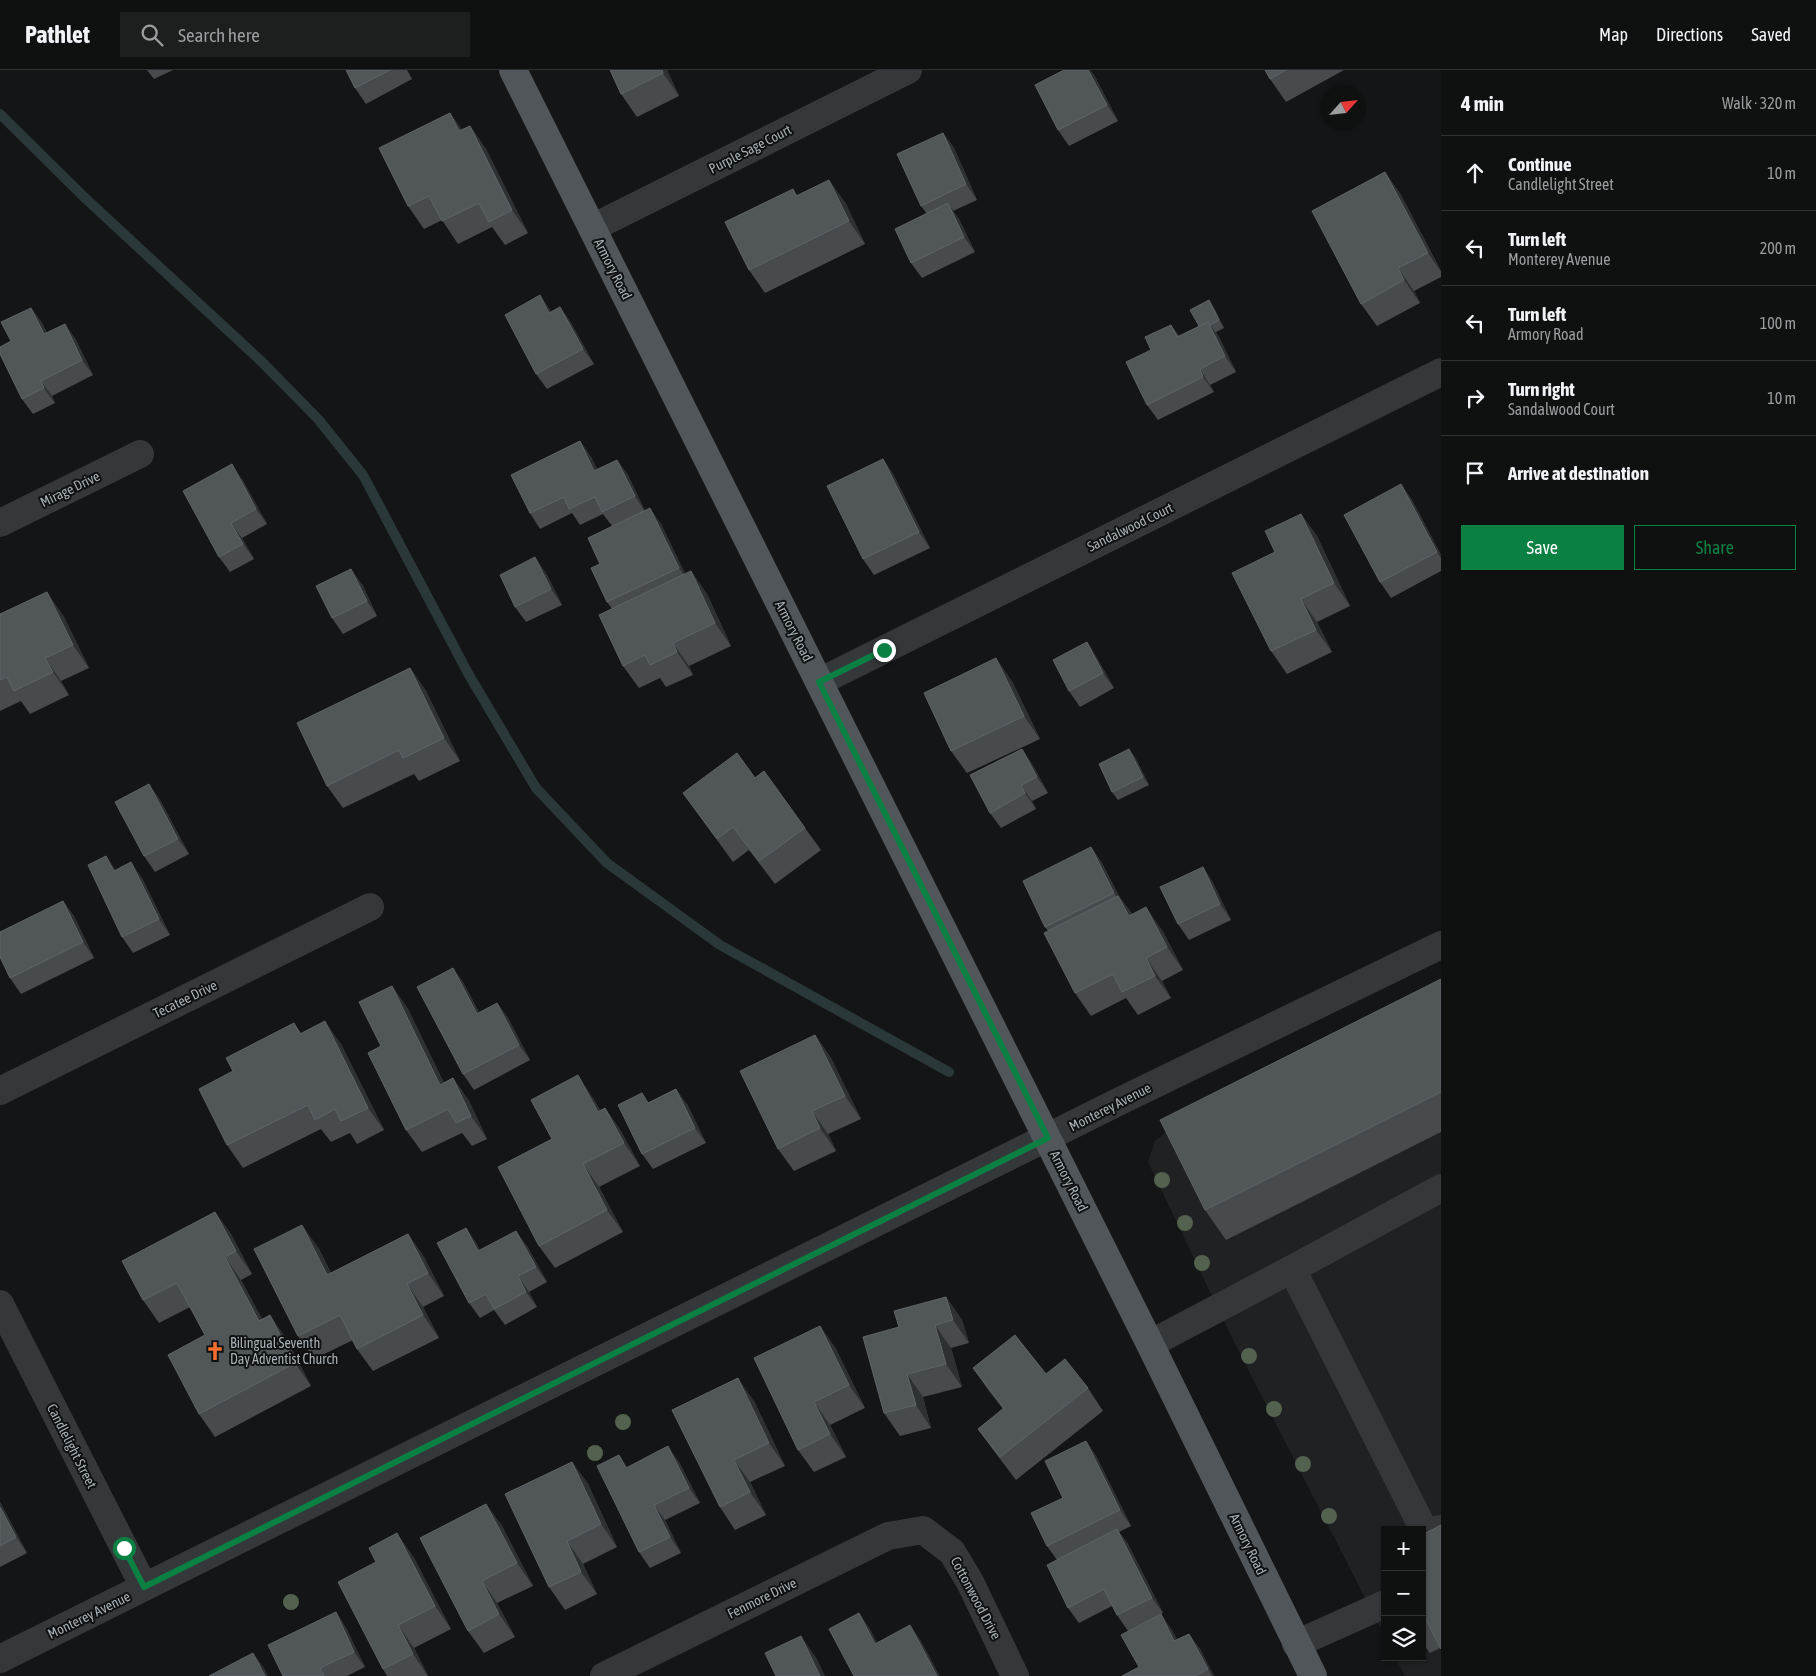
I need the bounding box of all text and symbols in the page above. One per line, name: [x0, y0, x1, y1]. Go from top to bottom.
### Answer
search box: [120, 12, 470, 57]
text: Pathlet: [25, 21, 90, 48]
icon: search: [138, 21, 166, 49]
text: Search here: [178, 24, 260, 46]
text: Map: [1599, 24, 1628, 45]
text: Directions: [1656, 24, 1723, 45]
text: Saved: [1751, 24, 1791, 45]
north arrow: [1321, 85, 1366, 130]
text: 4 min: [1461, 91, 1504, 115]
text: Walk · 320 m: [1722, 94, 1796, 112]
street label: Purple Sage Court: [706, 121, 794, 177]
text: Continue: [1508, 153, 1572, 175]
icon: ahead: [1461, 159, 1489, 187]
text: 10 m: [1767, 164, 1796, 182]
text: Candlelight Street: [1508, 175, 1614, 193]
text: Turn left: [1508, 228, 1566, 250]
icon: left: [1461, 234, 1489, 262]
street label: Armory Road: [591, 236, 635, 302]
text: 200 m: [1760, 239, 1796, 257]
text: Monterey Avenue: [1508, 250, 1611, 268]
text: Turn left: [1508, 303, 1566, 325]
icon: left: [1461, 309, 1489, 337]
text: 100 m: [1760, 314, 1796, 332]
text: Armory Road: [1508, 325, 1584, 343]
text: Turn right: [1508, 378, 1575, 400]
icon: right: [1461, 384, 1489, 412]
text: 10 m: [1767, 389, 1796, 407]
text: Sandalwood Court: [1508, 400, 1615, 418]
icon: arrive: [1461, 459, 1489, 487]
text: Arrive at destination: [1508, 462, 1649, 484]
street label: Mirage Drive: [38, 468, 102, 510]
street label: Sandalwood Court: [1084, 499, 1176, 555]
button: Save: [1461, 525, 1624, 570]
button: Share: [1634, 525, 1796, 570]
street label: Armory Road: [772, 598, 816, 664]
route end: [873, 639, 896, 662]
street label: Tecatee Drive: [151, 977, 219, 1021]
street label: Monterey Avenue: [1066, 1079, 1154, 1135]
street label: Armory Road: [1047, 1148, 1091, 1214]
place label: Bilingual Seventh Day Adventist Church: [230, 1335, 338, 1367]
church icon: Bilingual Seventh Day Adventist Church: [204, 1340, 226, 1362]
street label: Candlelight Street: [44, 1401, 100, 1491]
street label: Armory Road: [1226, 1511, 1270, 1577]
map controls: [1381, 1526, 1426, 1661]
button: +: [1381, 1526, 1426, 1571]
route start: [113, 1537, 136, 1560]
street label: Cottonwood Drive: [948, 1554, 1004, 1642]
button: −: [1381, 1571, 1426, 1616]
street label: Fenmore Drive: [725, 1574, 799, 1622]
street label: Monterey Avenue: [45, 1588, 133, 1642]
button: layers: [1381, 1616, 1426, 1661]

